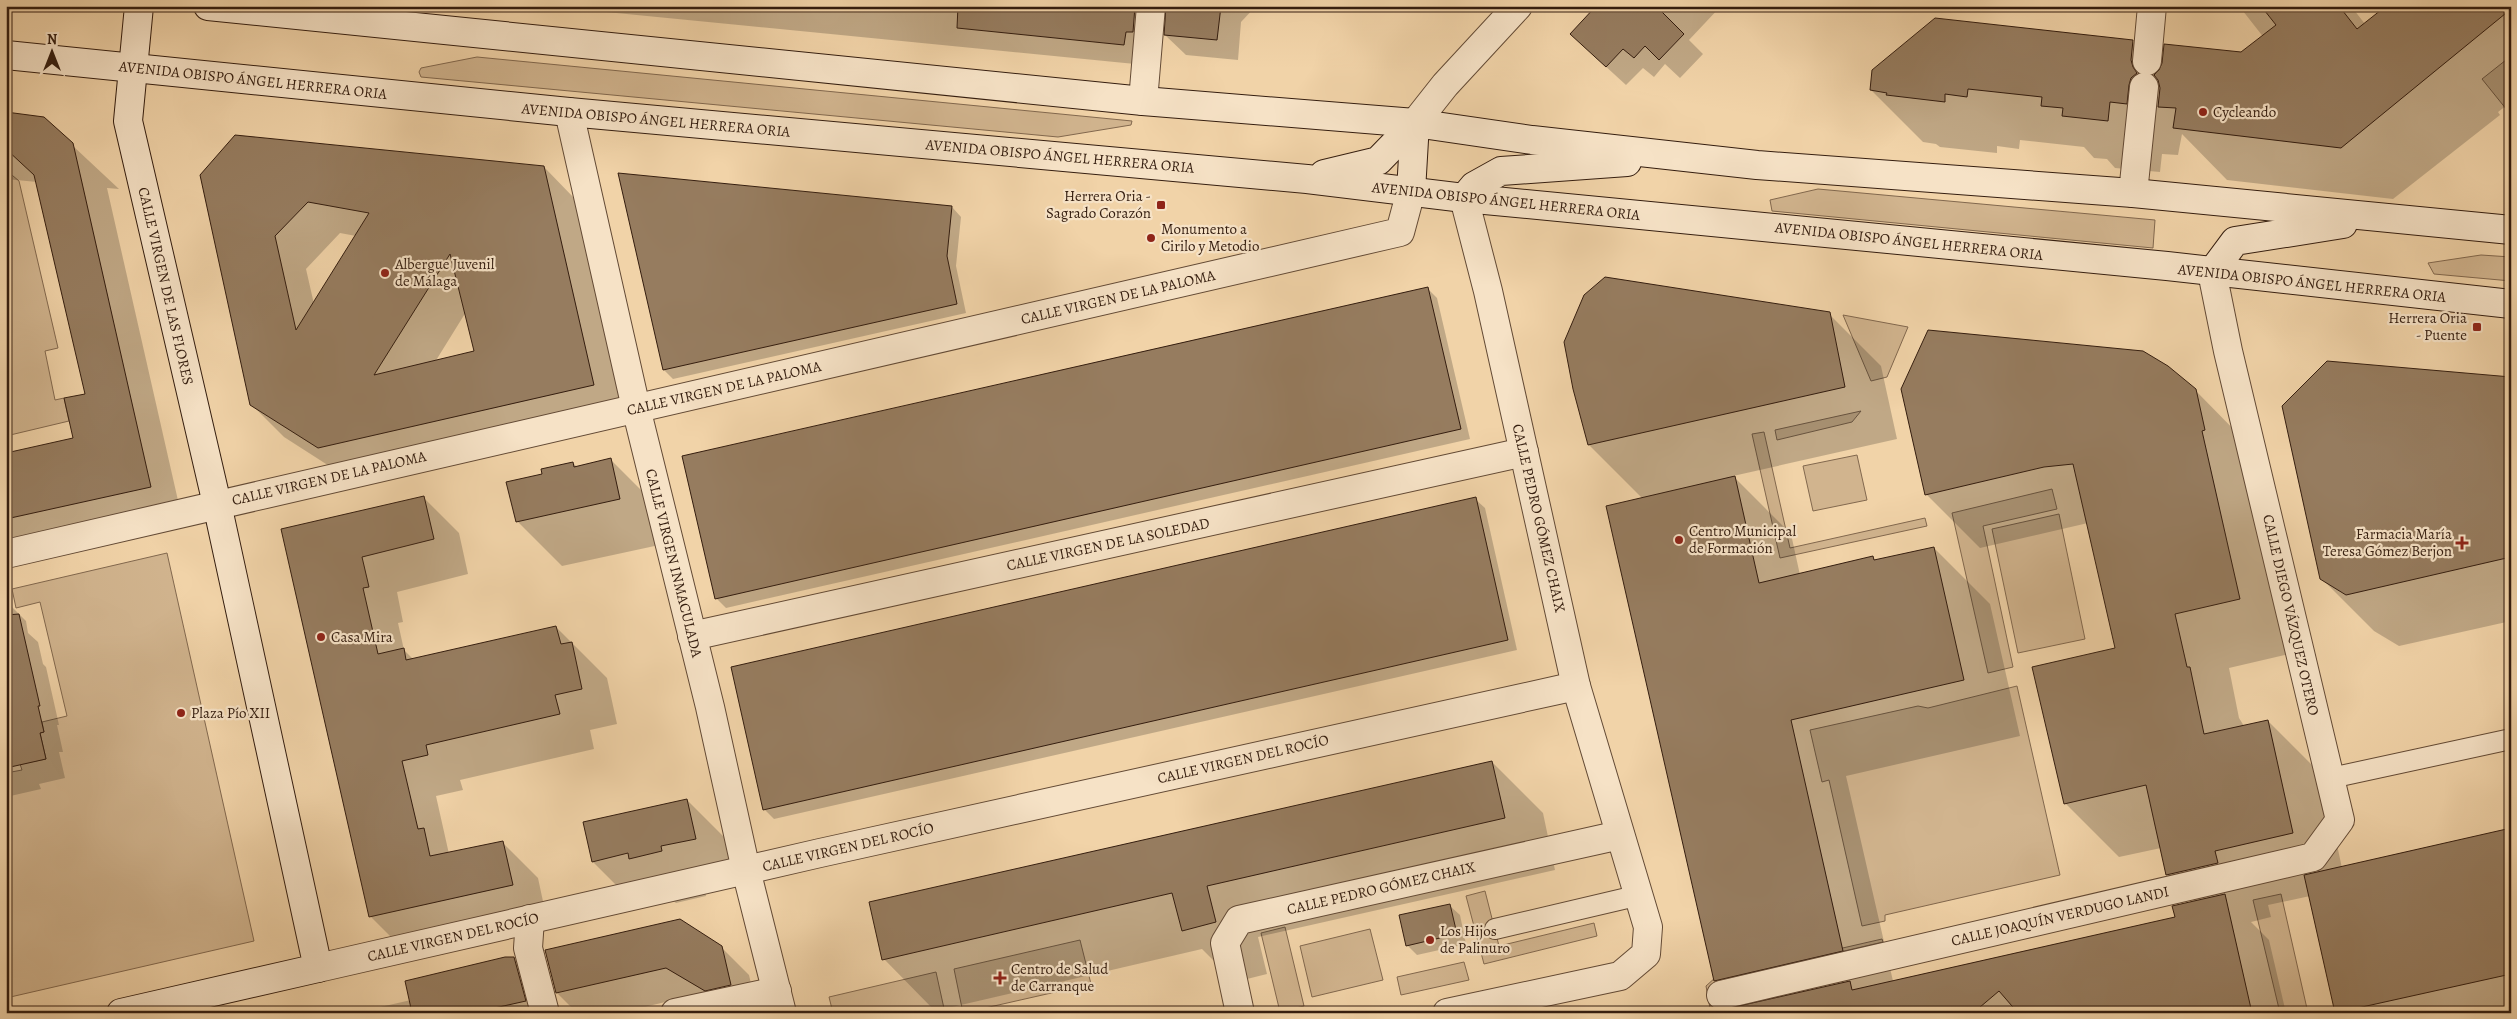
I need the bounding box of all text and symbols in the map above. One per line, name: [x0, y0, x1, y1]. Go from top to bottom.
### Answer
north arrow: [28, 28, 78, 78]
text: N: [47, 30, 57, 49]
street label: AVENIDA OBISPO ÁNGEL HERRERA ORIA: [117, 56, 388, 104]
street label: AVENIDA OBISPO ÁNGEL HERRERA ORIA: [520, 98, 791, 142]
place label: Cycleando: [2213, 102, 2276, 122]
marker: Cycleando: [2197, 106, 2209, 118]
street label: AVENIDA OBISPO ÁNGEL HERRERA ORIA: [924, 134, 1195, 178]
street label: AVENIDA OBISPO ÁNGEL HERRERA ORIA: [1370, 177, 1641, 225]
street label: CALLE VIRGEN DE LAS FLORES: [133, 185, 199, 387]
place label: Herrera Oria - Sagrado Corazón: [1046, 186, 1151, 223]
marker: Herrera Oria - Sagrado Corazón: [1155, 199, 1167, 211]
street label: AVENIDA OBISPO ÁNGEL HERRERA ORIA: [1773, 217, 2044, 265]
place label: Monumento a Cirilo y Metodio: [1161, 219, 1259, 256]
marker: Monumento a Cirilo y Metodio: [1145, 232, 1157, 244]
place label: Albergue Juvenil de Málaga: [394, 254, 495, 291]
street label: AVENIDA OBISPO ÁNGEL HERRERA ORIA: [2176, 259, 2447, 307]
street label: CALLE VIRGEN DE LA PALOMA: [1019, 265, 1217, 329]
marker: Albergue Juvenil de Málaga: [379, 267, 391, 279]
place label: Herrera Oria - Puente: [2388, 308, 2467, 345]
marker: Herrera Oria - Puente: [2471, 321, 2483, 333]
street label: CALLE VIRGEN DE LA PALOMA: [625, 356, 823, 420]
street label: CALLE PEDRO GÓMEZ CHAIX: [1508, 422, 1570, 614]
street label: CALLE VIRGEN DE LA PALOMA: [230, 446, 428, 510]
street label: CALLE VIRGEN INMACULADA: [641, 467, 707, 660]
street label: CALLE DIEGO VÁZQUEZ OTERO: [2258, 512, 2324, 718]
street label: CALLE VIRGEN DE LA SOLEDAD: [1005, 513, 1211, 575]
place label: Centro Municipal de Formación: [1689, 521, 1796, 558]
place label: Farmacia María Teresa Gómez Berjon: [2323, 524, 2452, 561]
marker: Centro Municipal de Formación: [1673, 534, 1685, 546]
marker: Farmacia María Teresa Gómez Berjon: [2456, 537, 2468, 549]
place label: Casa Mira: [331, 627, 393, 647]
marker: Casa Mira: [315, 631, 327, 643]
place label: Plaza Pío XII: [191, 703, 270, 723]
marker: Plaza Pío XII: [175, 707, 187, 719]
street label: CALLE VIRGEN DEL ROCÍO: [1155, 730, 1331, 788]
street label: CALLE VIRGEN DEL ROCÍO: [760, 818, 936, 876]
street label: CALLE PEDRO GÓMEZ CHAIX: [1285, 857, 1477, 919]
street label: CALLE JOAQUÍN VERDUGO LANDI: [1949, 881, 2171, 951]
street label: CALLE VIRGEN DEL ROCÍO: [365, 908, 541, 966]
place label: Los Hijos de Palinuro: [1440, 921, 1510, 958]
marker: Los Hijos de Palinuro: [1424, 934, 1436, 946]
place label: Centro de Salud de Carranque: [1011, 959, 1109, 996]
marker: Centro de Salud de Carranque: [993, 971, 1007, 985]

